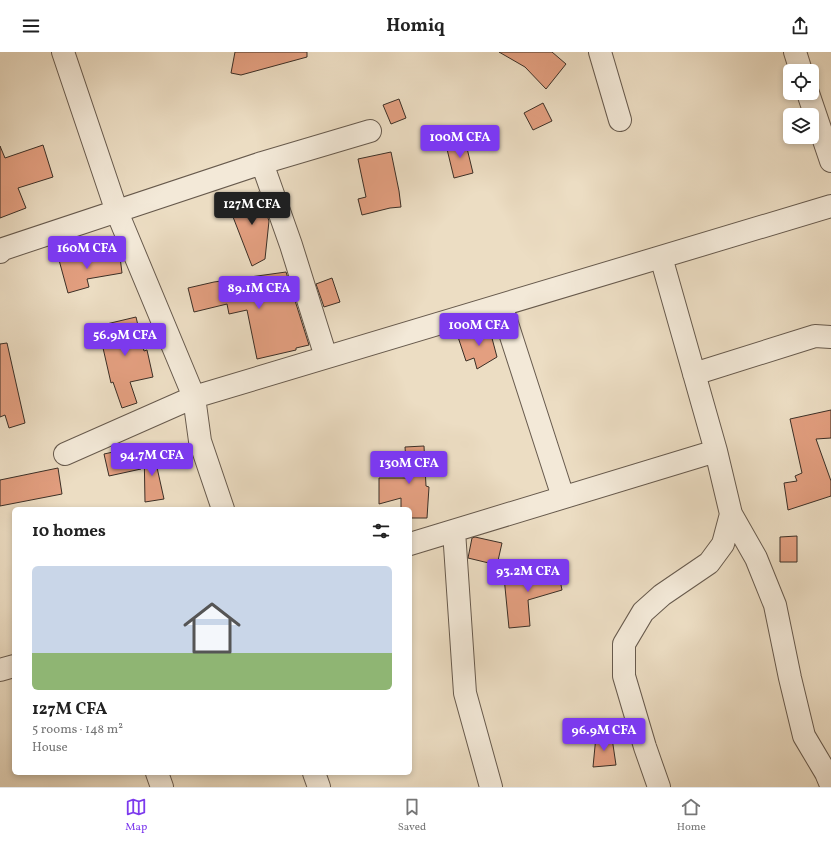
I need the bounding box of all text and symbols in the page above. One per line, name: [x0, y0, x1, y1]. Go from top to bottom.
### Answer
text: Homiq: [386, 14, 445, 39]
icon: menu: [20, 15, 42, 37]
icon: share: [789, 15, 811, 37]
map controls: [783, 64, 819, 144]
button: locate: [783, 64, 819, 100]
button: layers: [783, 108, 819, 144]
pin: 100M CFA: [419, 125, 501, 159]
text: 100M CFA: [429, 129, 491, 147]
pin: 127M CFA: [211, 192, 293, 226]
text: 127M CFA: [223, 196, 281, 214]
pin: 160M CFA: [46, 236, 128, 270]
text: 160M CFA: [57, 240, 117, 258]
pin: 89.1M CFA: [213, 276, 305, 310]
text: 89.1M CFA: [228, 280, 290, 298]
pin: 100M CFA: [438, 313, 520, 347]
text: 100M CFA: [448, 317, 510, 335]
pin: 56.9M CFA: [79, 323, 171, 357]
text: 56.9M CFA: [93, 327, 157, 345]
pin: 94.7M CFA: [106, 443, 198, 477]
text: 94.7M CFA: [120, 447, 184, 465]
pin: 130M CFA: [368, 451, 450, 485]
text: 130M CFA: [379, 455, 439, 473]
text: 10 homes: [32, 520, 106, 543]
icon: filters: [370, 520, 392, 542]
pin: 93.2M CFA: [482, 559, 574, 593]
text: 93.2M CFA: [496, 563, 560, 581]
icon: home: [176, 592, 248, 664]
text: 127M CFA: [32, 698, 107, 721]
pin: 96.9M CFA: [558, 718, 650, 752]
text: 5 rooms · 148 m²: [32, 721, 123, 739]
text: 96.9M CFA: [571, 722, 637, 740]
text: House: [32, 739, 68, 757]
tab: Map: [125, 796, 147, 835]
tab: Saved: [398, 796, 426, 835]
tab: Home: [677, 796, 706, 835]

